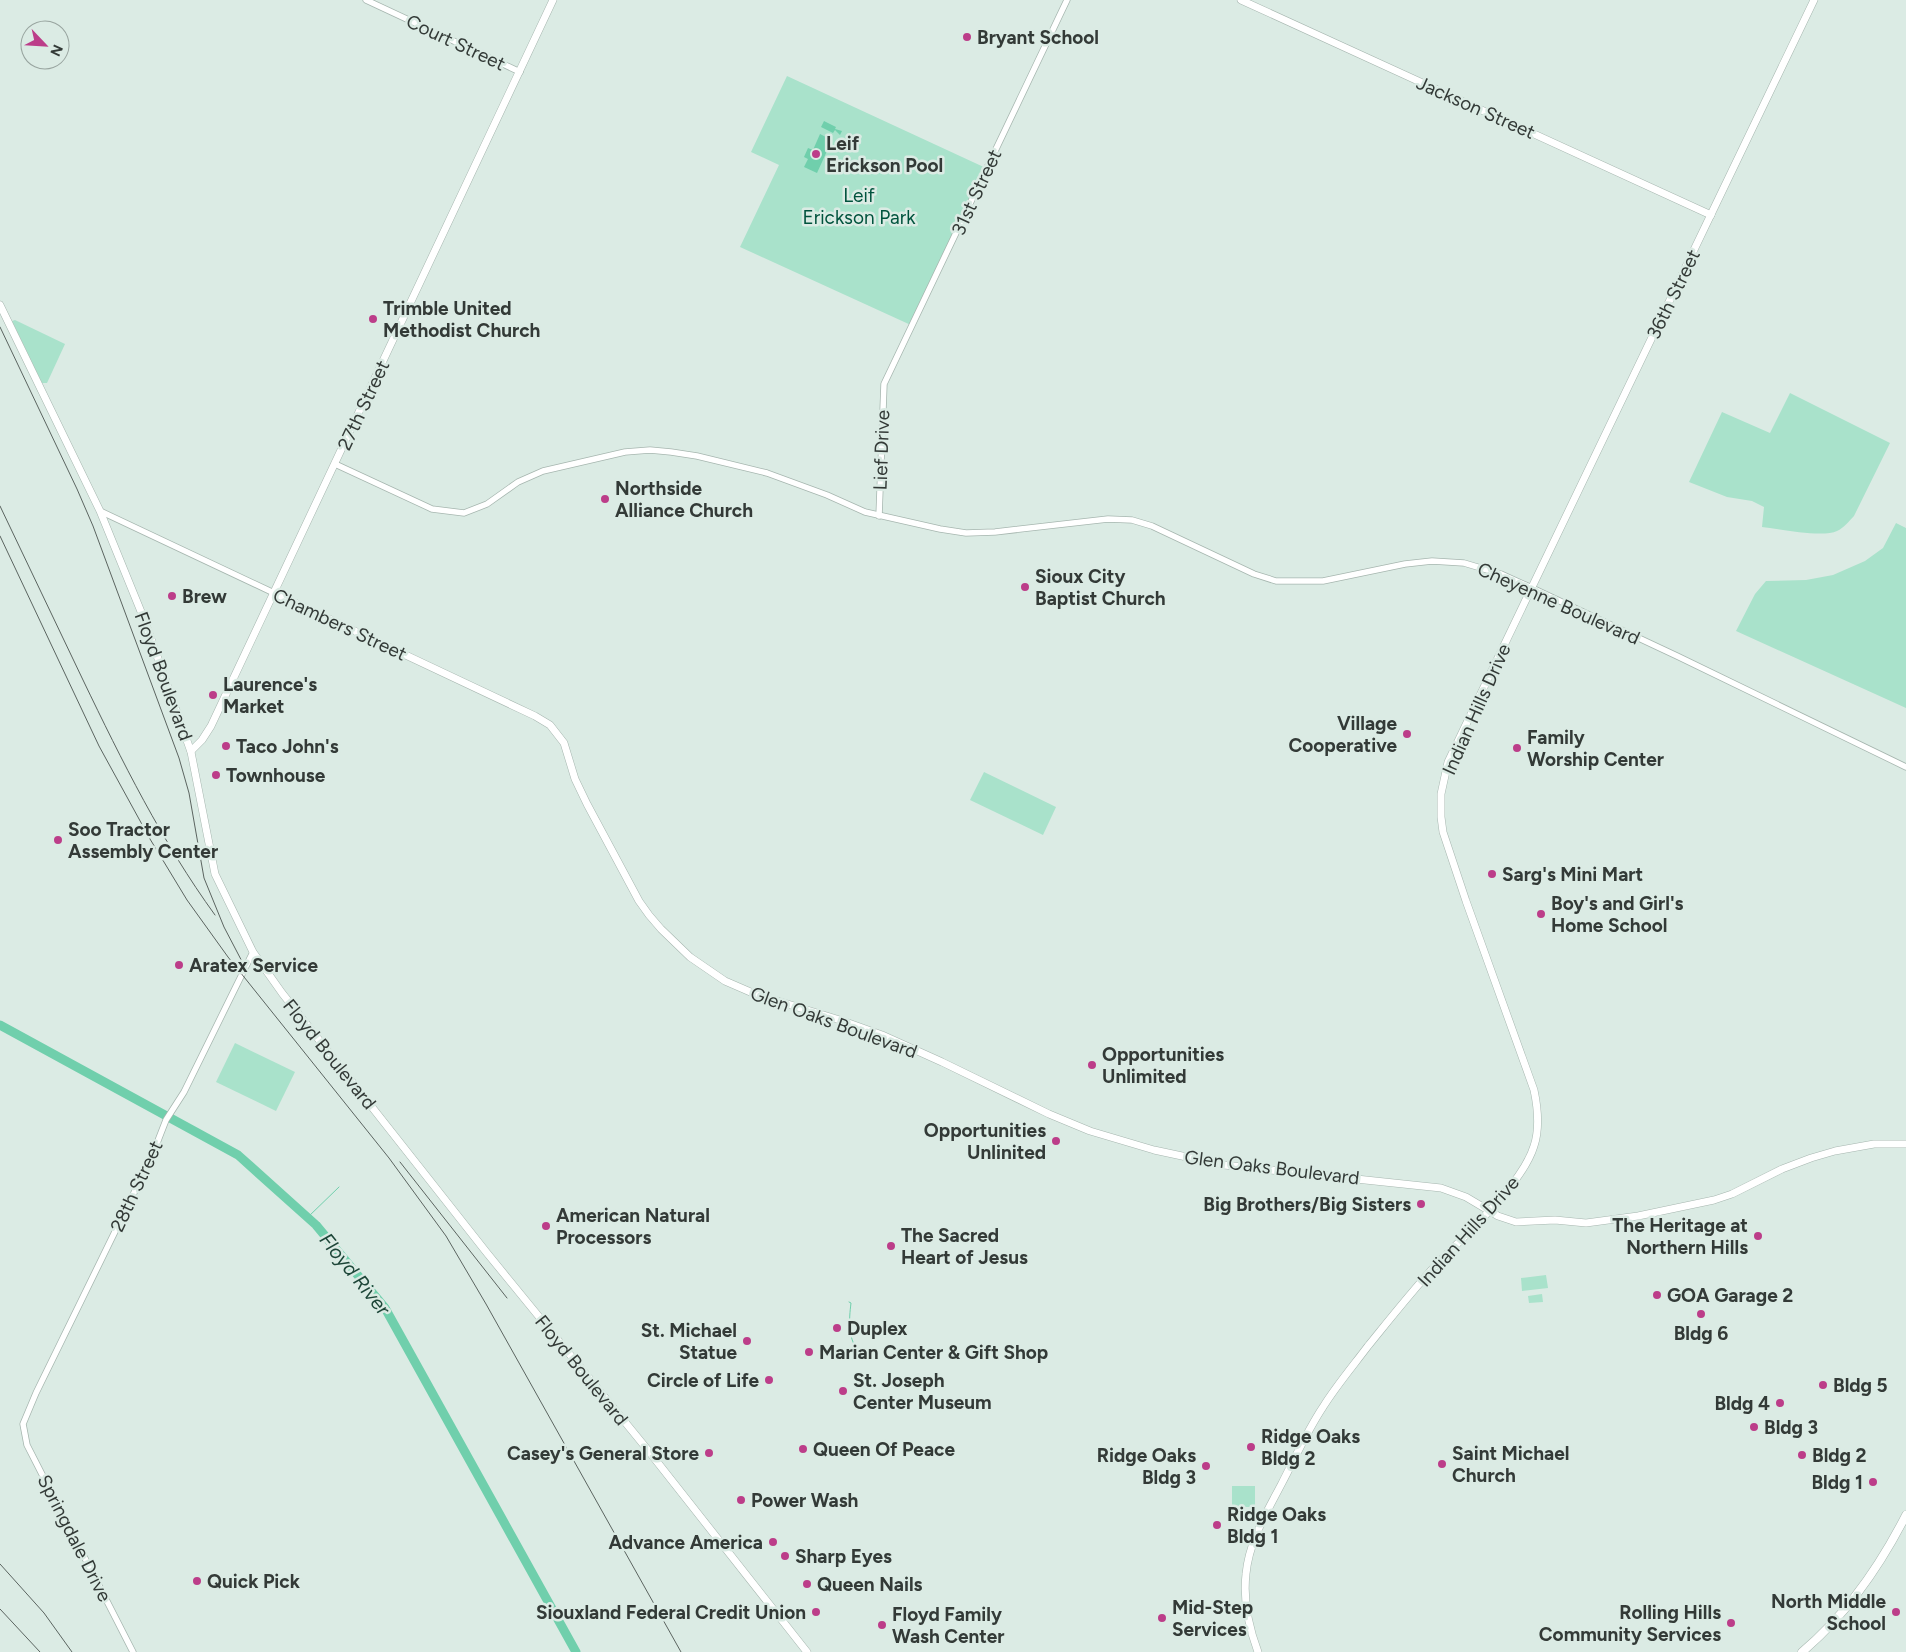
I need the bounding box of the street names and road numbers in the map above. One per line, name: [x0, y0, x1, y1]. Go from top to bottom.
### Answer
street label: Court Street: [403, 9, 509, 75]
street label: Jackson Street: [1413, 71, 1539, 144]
street label: 31st Street: [947, 146, 1006, 239]
street label: 36th Street: [1642, 246, 1705, 343]
street label: 27th Street: [333, 357, 394, 454]
street label: Lief Drive: [869, 409, 894, 491]
street label: Cheyenne Boulevard: [1474, 557, 1644, 650]
street label: Chambers Street: [269, 583, 410, 665]
street label: Floyd Boulevard: [130, 609, 197, 744]
street label: Indian Hills Drive: [1437, 640, 1516, 778]
street label: Glen Oaks Boulevard: [747, 982, 920, 1063]
street label: Floyd Boulevard: [278, 994, 381, 1114]
street label: 28th Street: [105, 1137, 168, 1235]
street label: Glen Oaks Boulevard: [1183, 1145, 1361, 1190]
street label: Indian Hills Drive: [1413, 1171, 1524, 1291]
street label: Floyd Boulevard: [530, 1310, 633, 1430]
street label: Springdale Drive: [33, 1471, 116, 1606]

